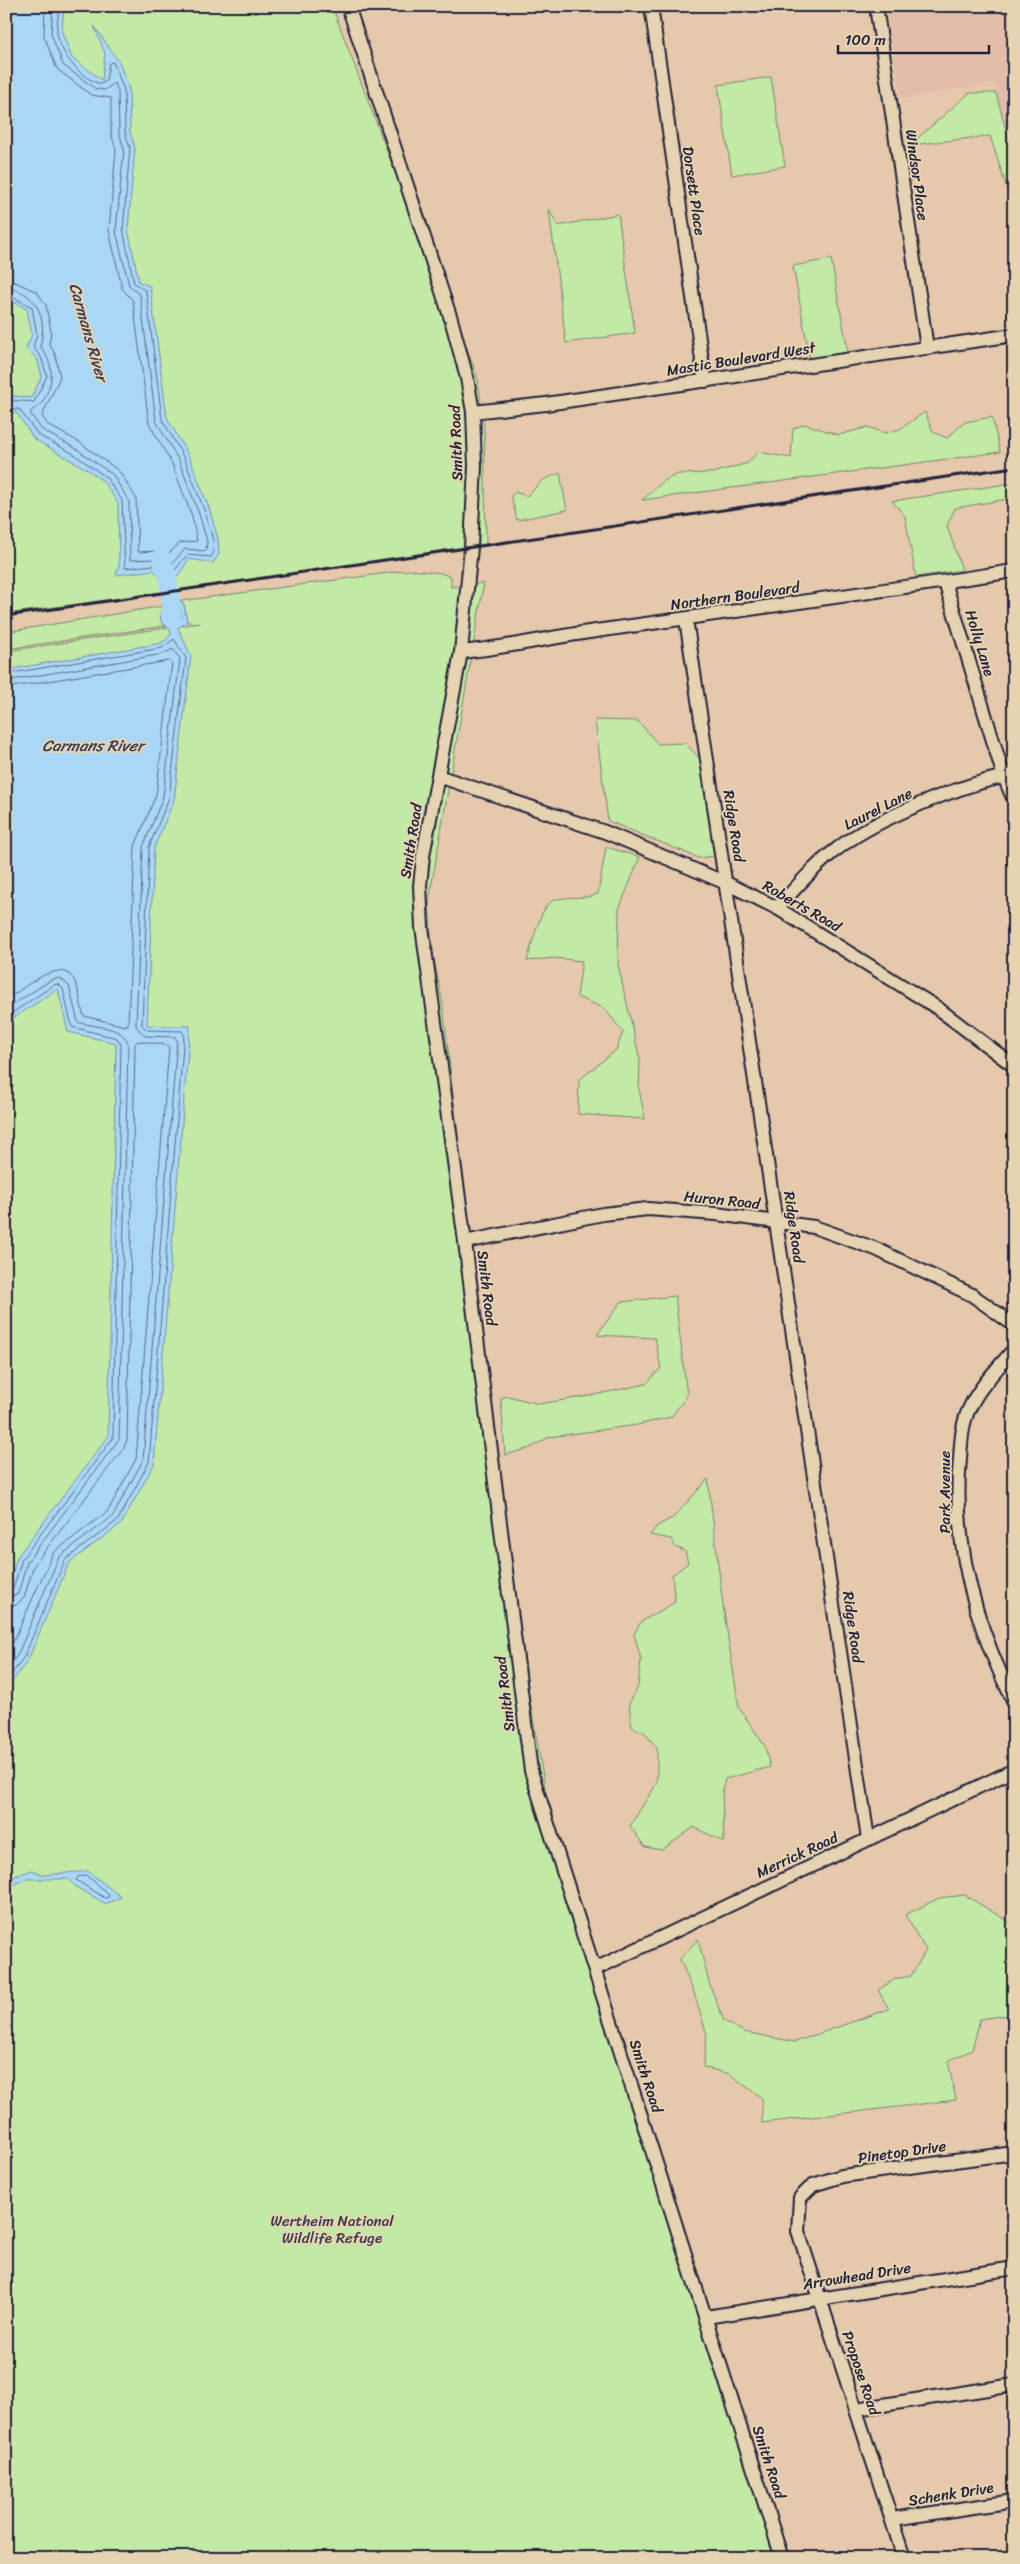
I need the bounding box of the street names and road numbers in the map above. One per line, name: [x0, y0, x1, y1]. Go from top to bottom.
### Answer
street label: Windsor Place: [898, 128, 936, 222]
street label: Dorsett Place: [675, 145, 713, 238]
street label: Mastic Boulevard West: [665, 334, 818, 384]
street label: Smith Road: [442, 404, 470, 481]
street label: Northern Boulevard: [669, 574, 802, 618]
street label: Holly Lane: [958, 607, 1002, 679]
street label: Laurel Lane: [839, 780, 917, 837]
street label: Ridge Road: [716, 788, 753, 865]
street label: Smith Road: [392, 801, 430, 880]
street label: Roberts Road: [758, 873, 847, 940]
street label: Huron Road: [683, 1183, 762, 1217]
street label: Ridge Road: [776, 1189, 812, 1266]
street label: Smith Road: [469, 1249, 505, 1328]
street label: Park Avenue: [932, 1450, 958, 1534]
street label: Ridge Road: [835, 1589, 871, 1666]
street label: Smith Road: [487, 1654, 523, 1733]
street label: Merrick Road: [752, 1824, 843, 1885]
street label: Smith Road: [622, 2036, 670, 2117]
street label: Pinetop Drive: [856, 2133, 948, 2171]
street label: Arrowhead Drive: [800, 2255, 913, 2298]
street label: Propose Road: [834, 2327, 888, 2420]
street label: Smith Road: [745, 2422, 793, 2503]
street label: Schenk Drive: [907, 2474, 995, 2514]

